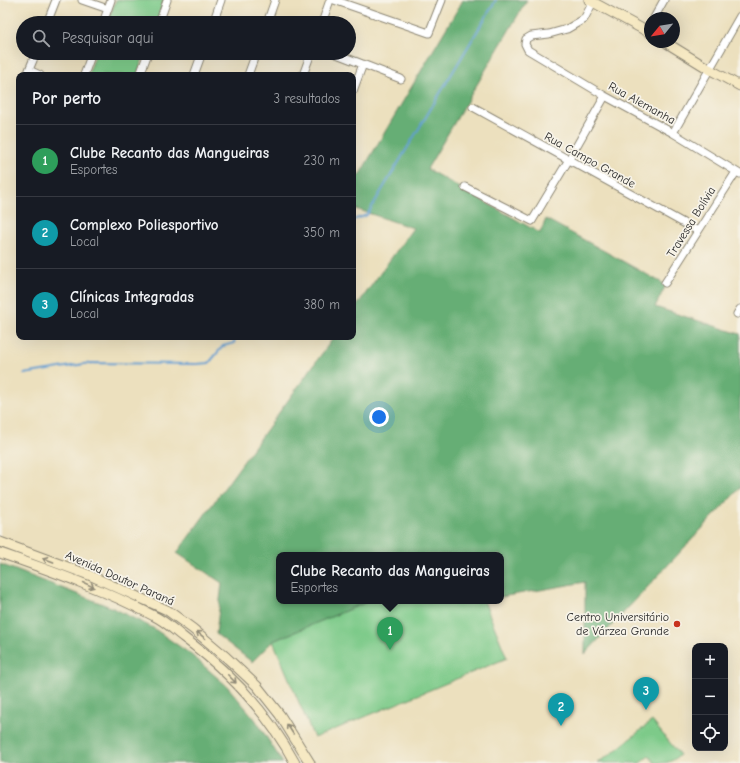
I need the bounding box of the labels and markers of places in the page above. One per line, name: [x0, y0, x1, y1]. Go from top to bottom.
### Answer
place label: Centro Universitário de Várzea Grande: [567, 610, 669, 638]
pin: 1: [377, 617, 403, 650]
marker: Centro Universitário de Várzea Grande: [672, 619, 682, 629]
pin: 3: [633, 677, 659, 710]
pin: 2: [548, 693, 574, 726]

